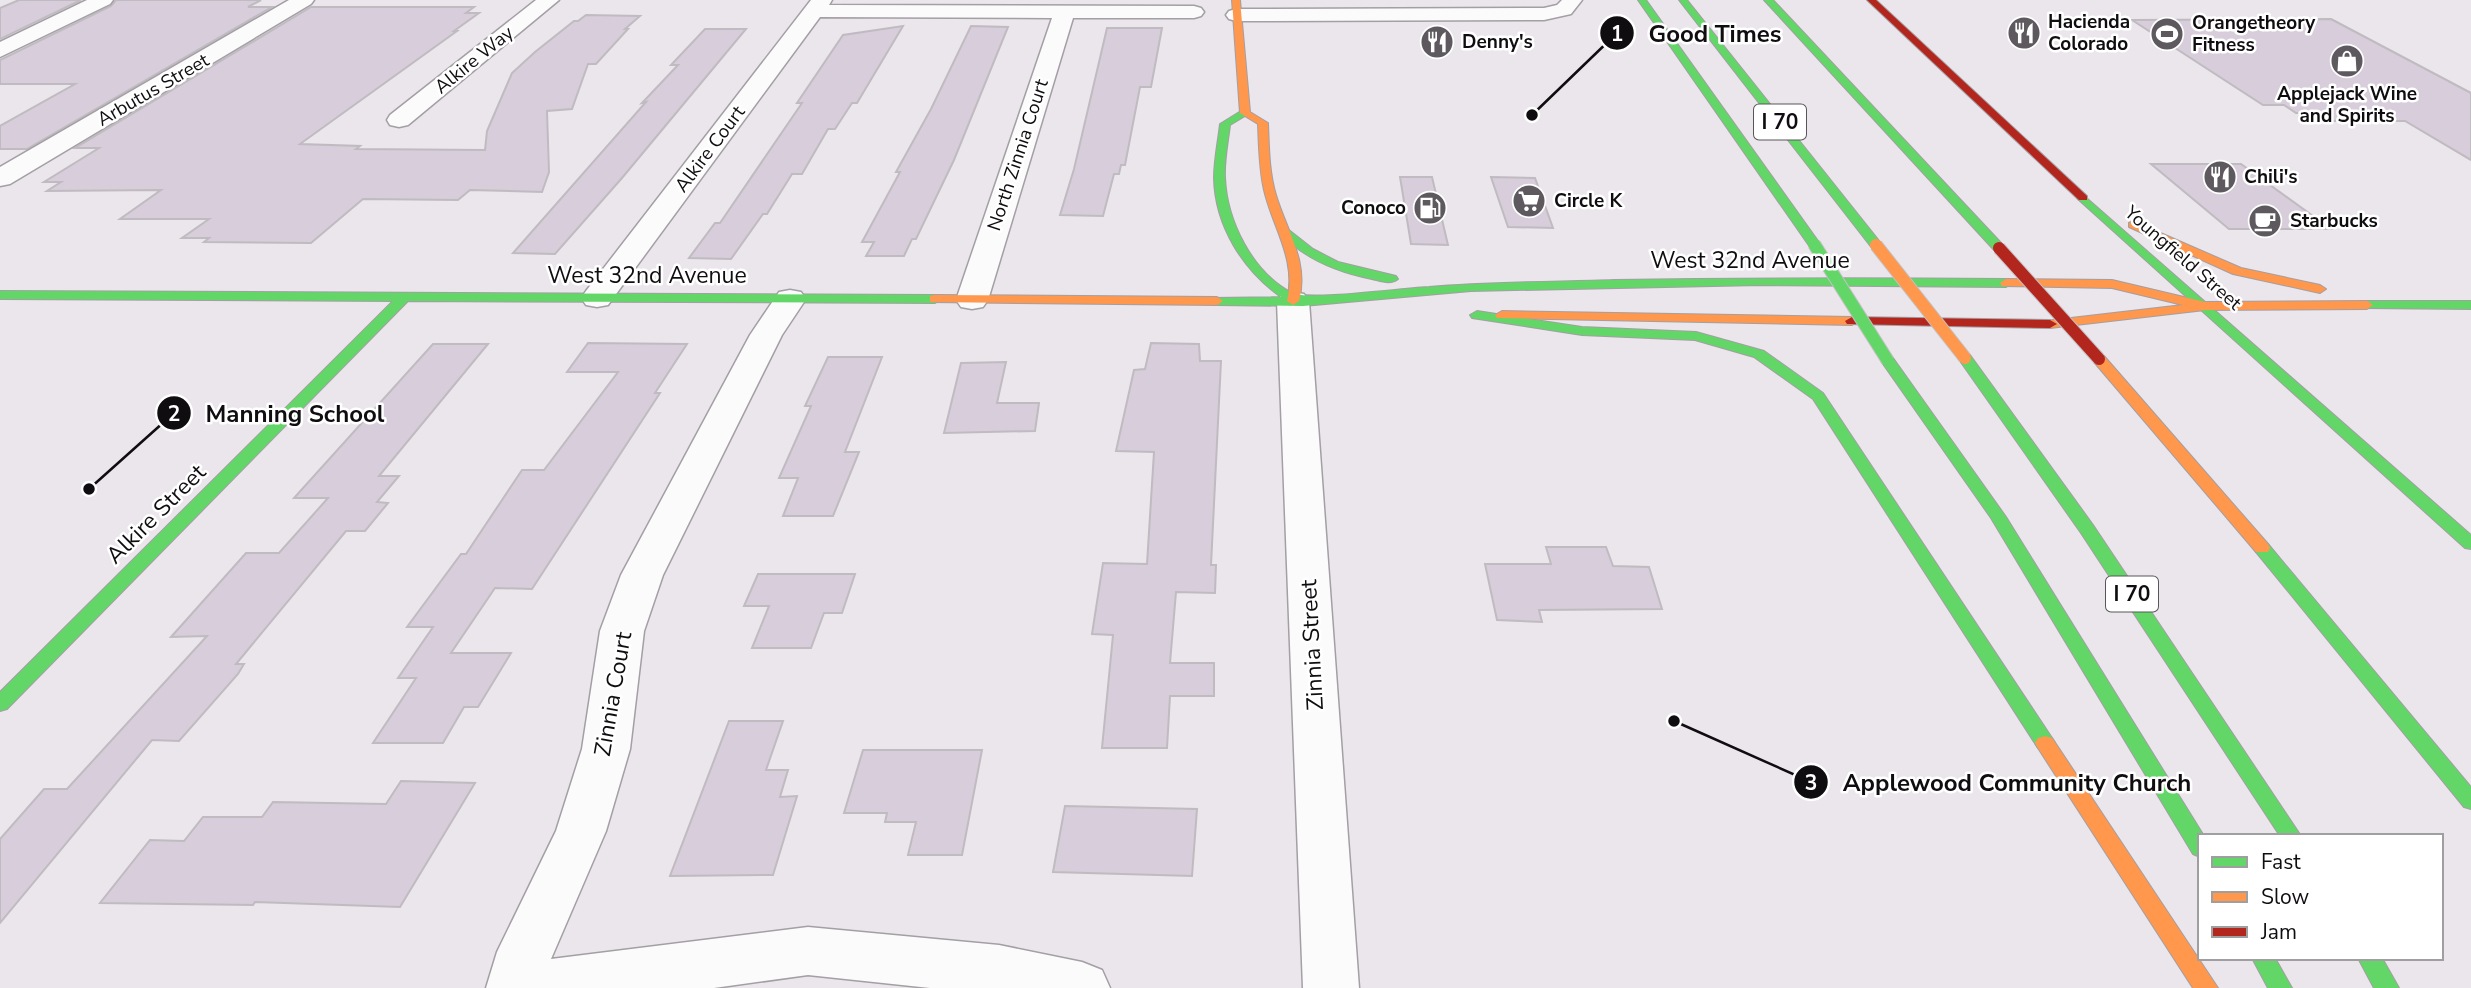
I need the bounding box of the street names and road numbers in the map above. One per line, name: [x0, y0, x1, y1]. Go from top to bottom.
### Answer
street label: Alkire Way: [429, 20, 519, 100]
street label: Arbutus Street: [92, 47, 214, 133]
street label: North Zinnia Court: [981, 75, 1055, 234]
street label: Alkire Court: [669, 100, 751, 198]
road number: I 70: [1754, 104, 1806, 140]
street label: Youngfield Street: [2118, 199, 2247, 316]
street label: West 32nd Avenue: [1650, 245, 1850, 276]
street label: West 32nd Avenue: [547, 260, 747, 291]
street label: Alkire Street: [99, 457, 213, 571]
road number: I 70: [2106, 576, 2158, 612]
street label: Zinnia Street: [1293, 578, 1331, 711]
street label: Zinnia Court: [587, 628, 639, 759]

